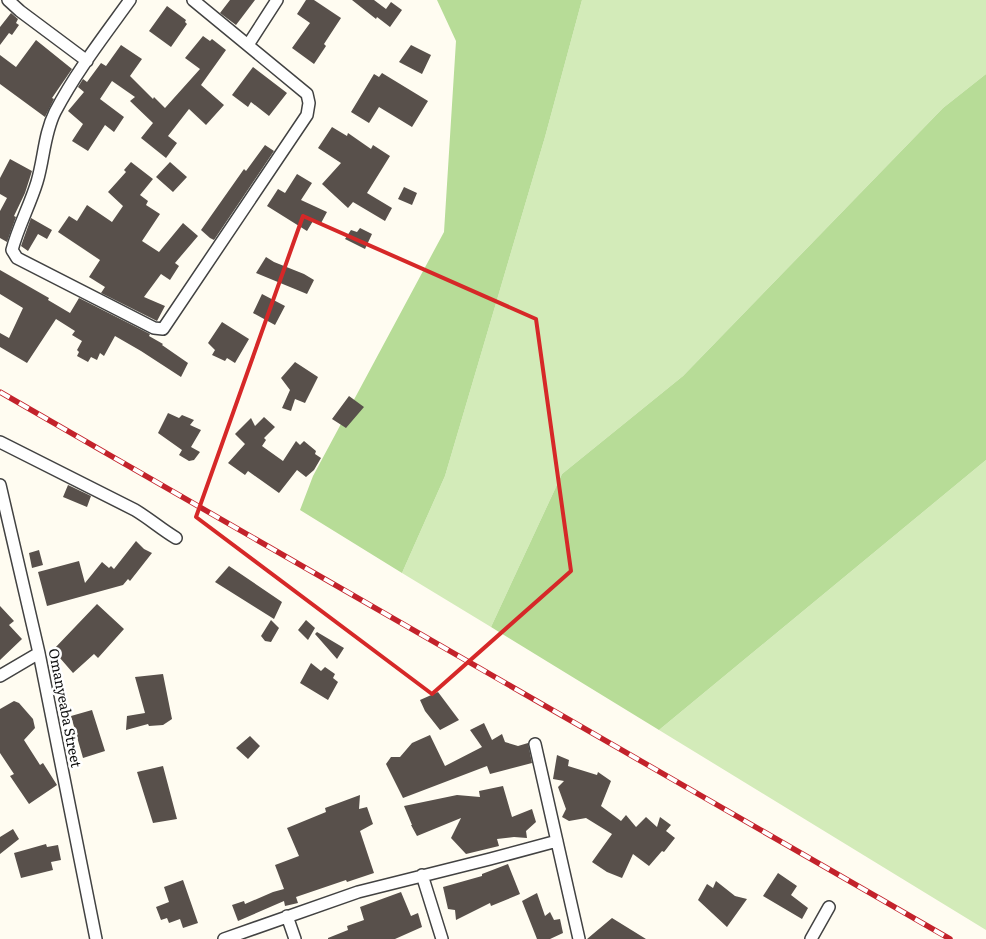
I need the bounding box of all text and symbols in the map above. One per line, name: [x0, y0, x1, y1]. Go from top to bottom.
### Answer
street label: Omanyeaba Street: [45, 646, 87, 769]

